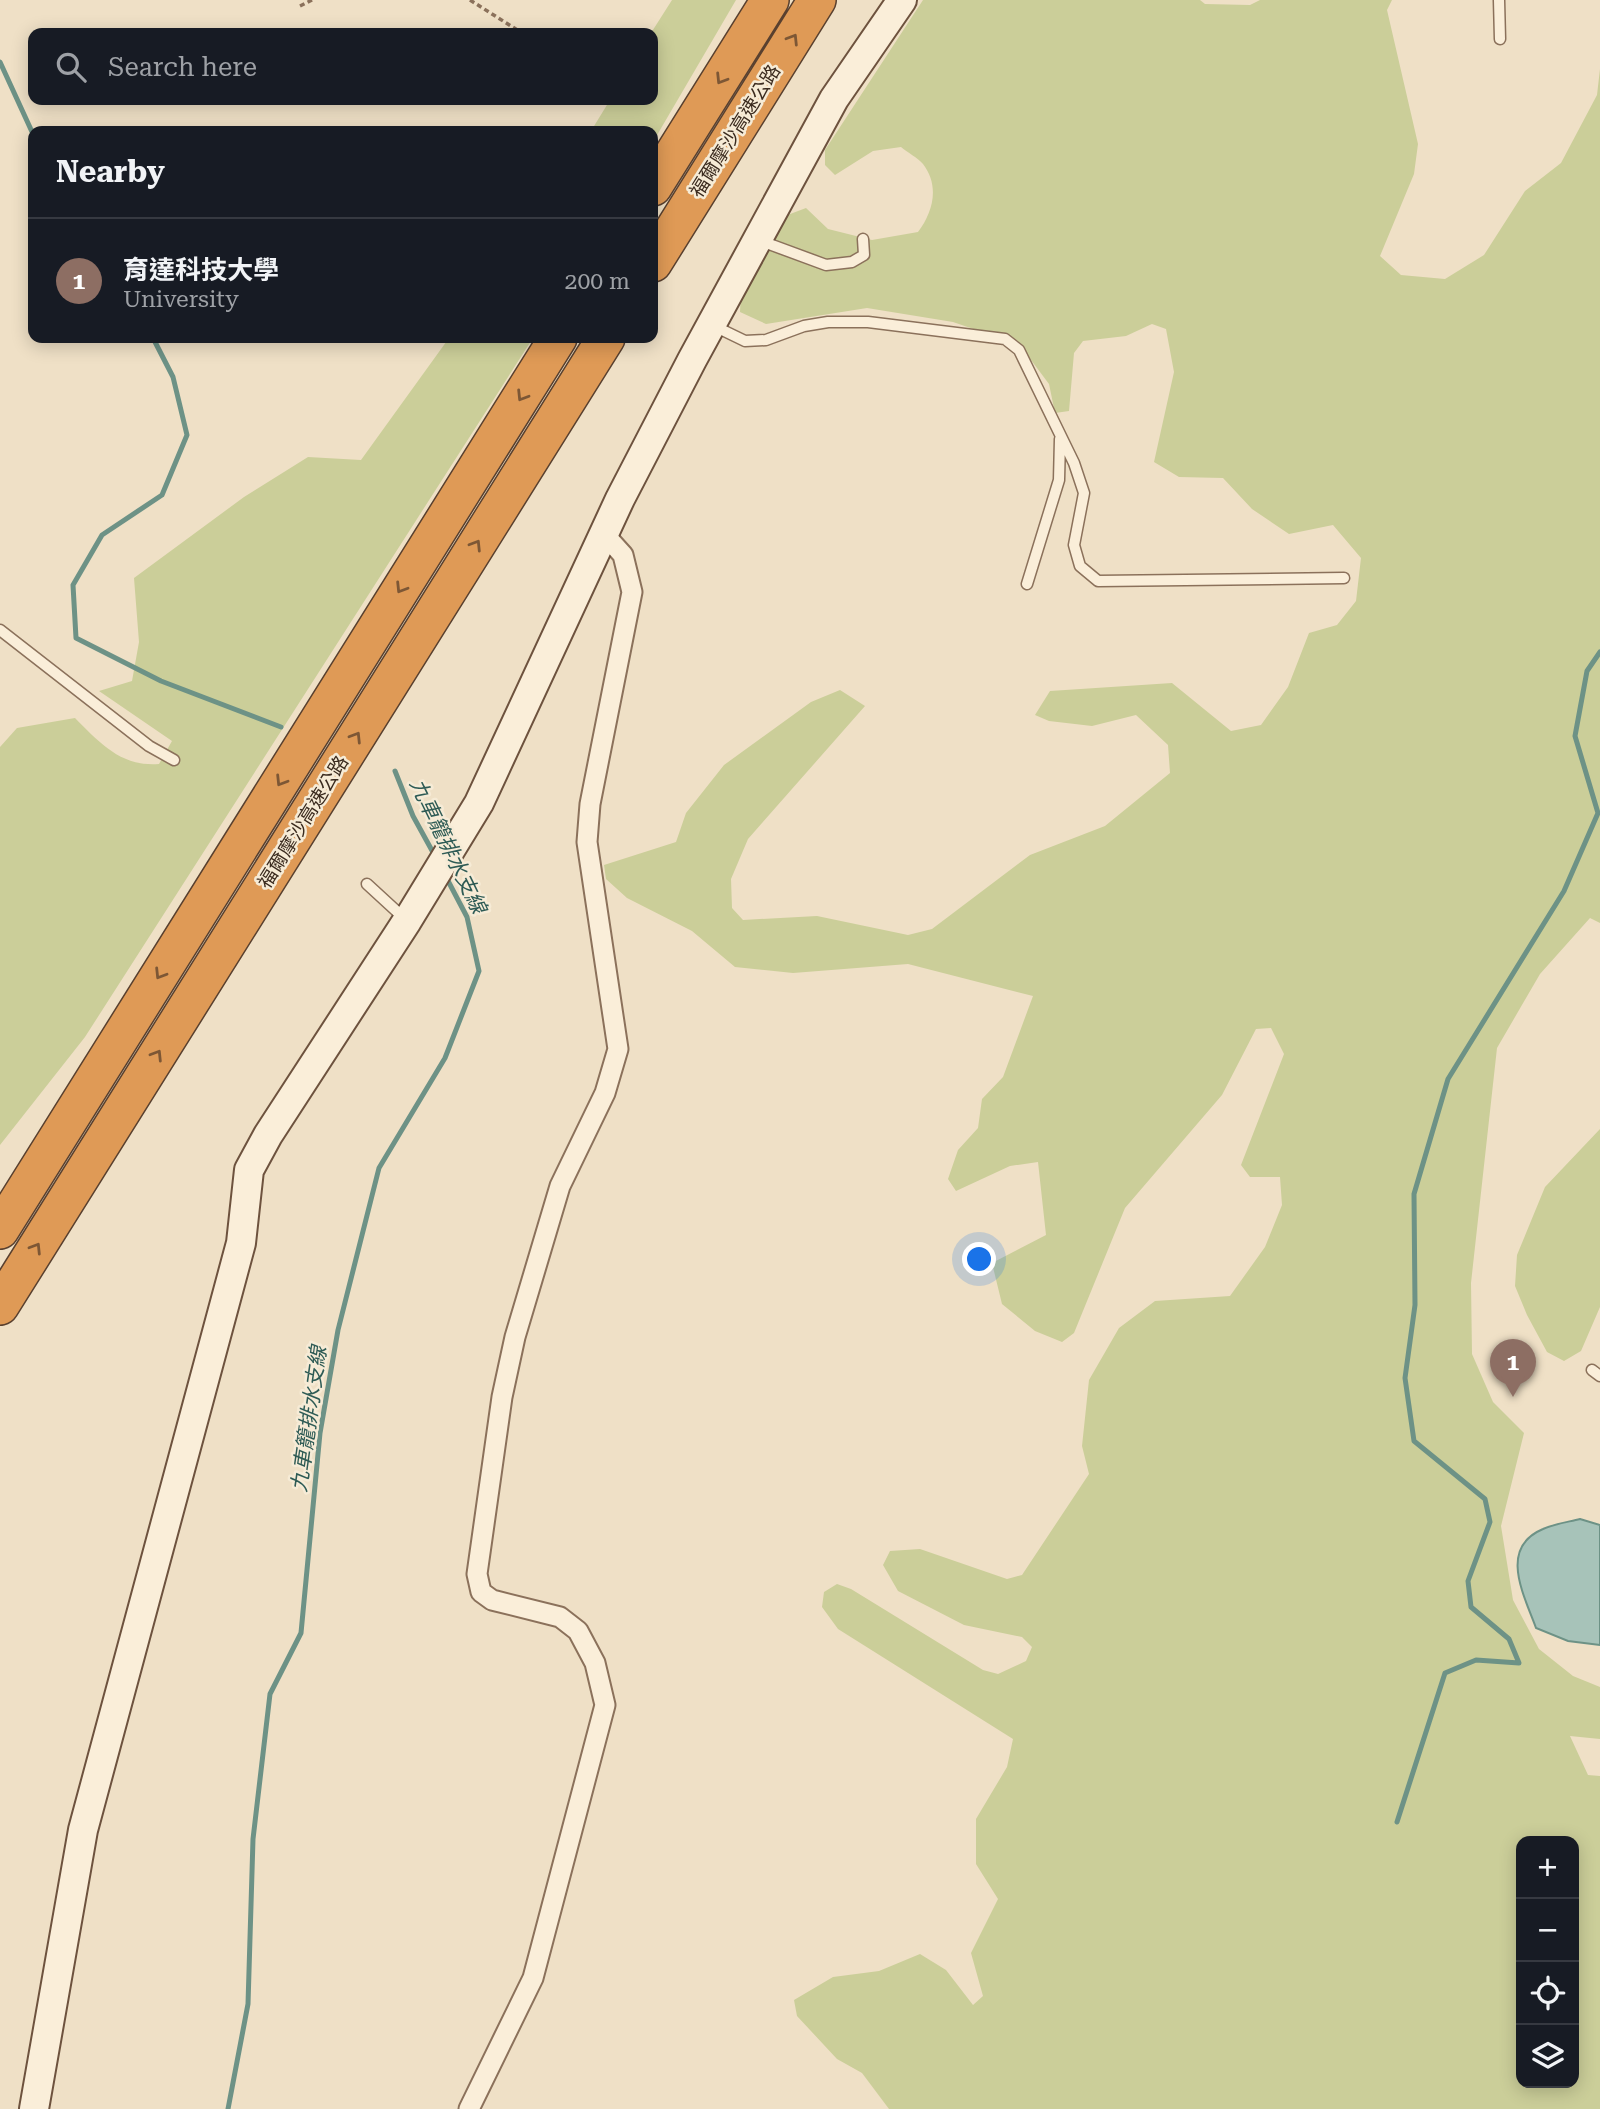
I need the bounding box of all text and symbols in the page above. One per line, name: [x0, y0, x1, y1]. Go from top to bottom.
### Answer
search box: [28, 28, 658, 105]
one-way arrow: [784, 33, 797, 46]
icon: search: [52, 48, 90, 86]
text: Search here: [108, 52, 257, 82]
street label: 福爾摩沙高速公路: [685, 60, 785, 202]
one-way arrow: [716, 71, 729, 84]
text: Nearby: [56, 154, 165, 189]
text: 育達科技大學: [123, 255, 279, 285]
text: 1: [73, 268, 85, 295]
text: 200 m: [565, 268, 630, 295]
text: University: [123, 286, 239, 313]
one-way arrow: [518, 388, 531, 401]
one-way arrow: [468, 539, 481, 552]
one-way arrow: [397, 581, 410, 594]
one-way arrow: [347, 732, 360, 745]
street label: 福爾摩沙高速公路: [253, 751, 353, 893]
one-way arrow: [276, 774, 289, 787]
water label: 九車籠排水支線: [405, 775, 492, 919]
one-way arrow: [155, 966, 168, 979]
one-way arrow: [148, 1050, 161, 1063]
one-way arrow: [28, 1242, 41, 1255]
your location: [962, 1242, 996, 1276]
pin: 1: [1490, 1339, 1536, 1397]
water label: 九車籠排水支線: [287, 1343, 331, 1493]
map controls: [1516, 1836, 1579, 2088]
button: +: [1516, 1836, 1579, 1899]
button: −: [1516, 1899, 1579, 1962]
button: locate: [1516, 1962, 1579, 2025]
button: layers: [1516, 2025, 1579, 2088]

